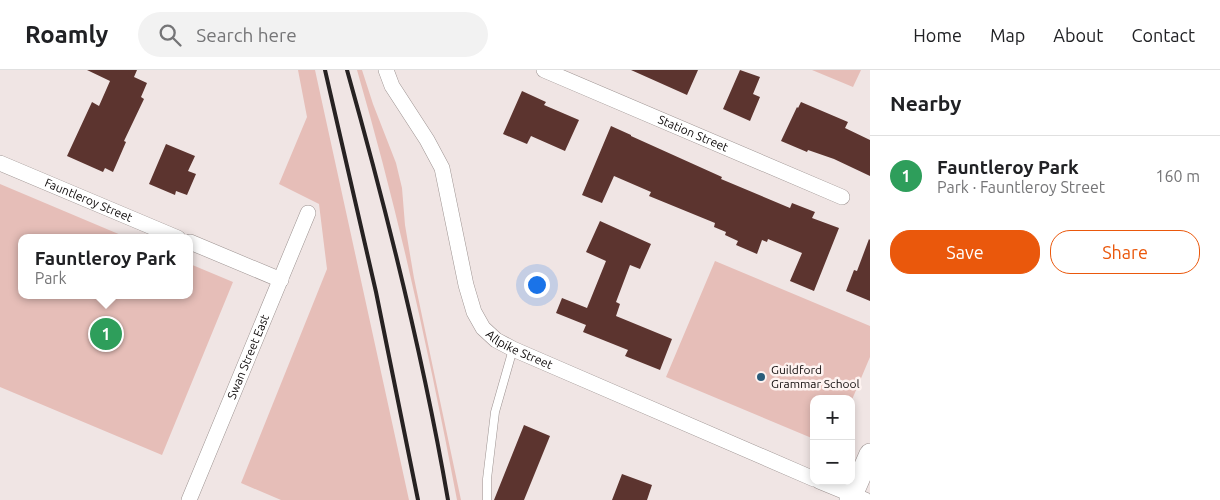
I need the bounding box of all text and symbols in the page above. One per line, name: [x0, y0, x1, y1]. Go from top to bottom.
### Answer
search box: [138, 12, 488, 57]
text: Roamly: [25, 21, 108, 48]
icon: search: [156, 21, 184, 49]
text: Search here: [196, 24, 297, 46]
text: Home: [913, 25, 962, 45]
text: Map: [990, 25, 1025, 45]
text: About: [1053, 25, 1103, 45]
text: Contact: [1131, 25, 1195, 45]
text: Nearby: [890, 91, 961, 115]
street label: Station Street: [656, 112, 731, 154]
text: Fauntleroy Park: [937, 156, 1079, 178]
text: 1: [901, 167, 911, 185]
text: 160 m: [1155, 167, 1200, 185]
street label: Fauntleroy Street: [43, 176, 135, 224]
text: Park · Fauntleroy Street: [937, 178, 1105, 196]
button: Save: [890, 230, 1040, 274]
button: Share: [1050, 230, 1200, 274]
popup: [18, 234, 193, 299]
text: Fauntleroy Park: [35, 247, 176, 269]
text: Park: [35, 269, 67, 287]
your location: [524, 272, 550, 298]
street label: Swan Street East: [225, 312, 271, 401]
pin: 1: [90, 315, 122, 353]
street label: Allpike Street: [484, 327, 555, 371]
place label: Guildford Grammar School: [771, 363, 860, 390]
marker: Guildford Grammar School: [755, 371, 767, 383]
map controls: [810, 395, 855, 485]
button: +: [810, 395, 855, 440]
button: −: [810, 440, 855, 485]

